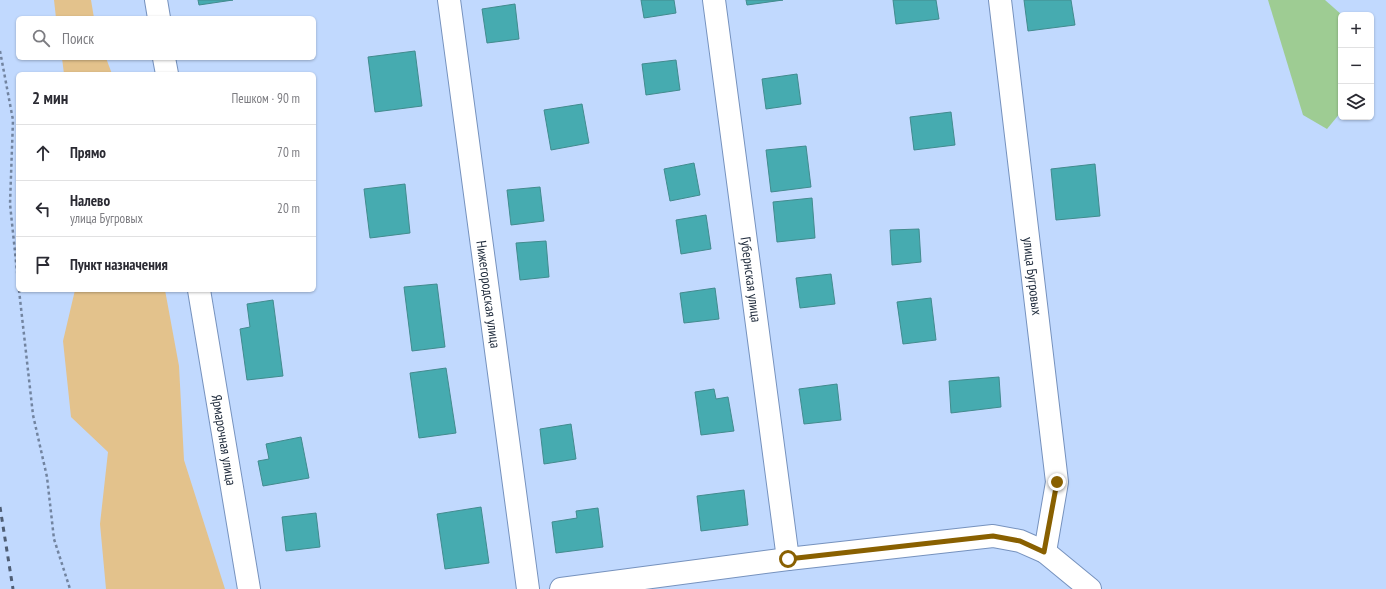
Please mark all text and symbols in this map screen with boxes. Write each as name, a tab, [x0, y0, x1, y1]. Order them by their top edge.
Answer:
map controls	[1338, 12, 1374, 120]
button: +	[1338, 12, 1374, 48]
search box	[16, 16, 316, 60]
icon: search	[30, 27, 52, 49]
text: Поиск	[62, 29, 94, 48]
button: −	[1338, 48, 1374, 84]
button: layers	[1338, 84, 1374, 120]
text: 2 мин	[32, 87, 68, 109]
text: Пешком · 90 m	[232, 90, 300, 107]
icon: ahead	[32, 142, 54, 164]
text: Прямо	[70, 143, 106, 162]
text: 70 m	[277, 144, 300, 161]
text: Налево	[70, 191, 110, 210]
icon: left	[32, 198, 54, 220]
text: 20 m	[277, 200, 300, 217]
text: улица Бугровых	[70, 210, 143, 227]
street label: Губернская улица	[736, 236, 766, 323]
street label: улица Бугровых	[1019, 236, 1046, 316]
street label: Нижегородская улица	[472, 239, 505, 349]
icon: arrive	[32, 254, 54, 276]
text: Пункт назначения	[70, 255, 168, 274]
street label: Ярмарочная улица	[208, 393, 241, 487]
route end	[1048, 473, 1066, 491]
route start	[779, 550, 797, 568]

